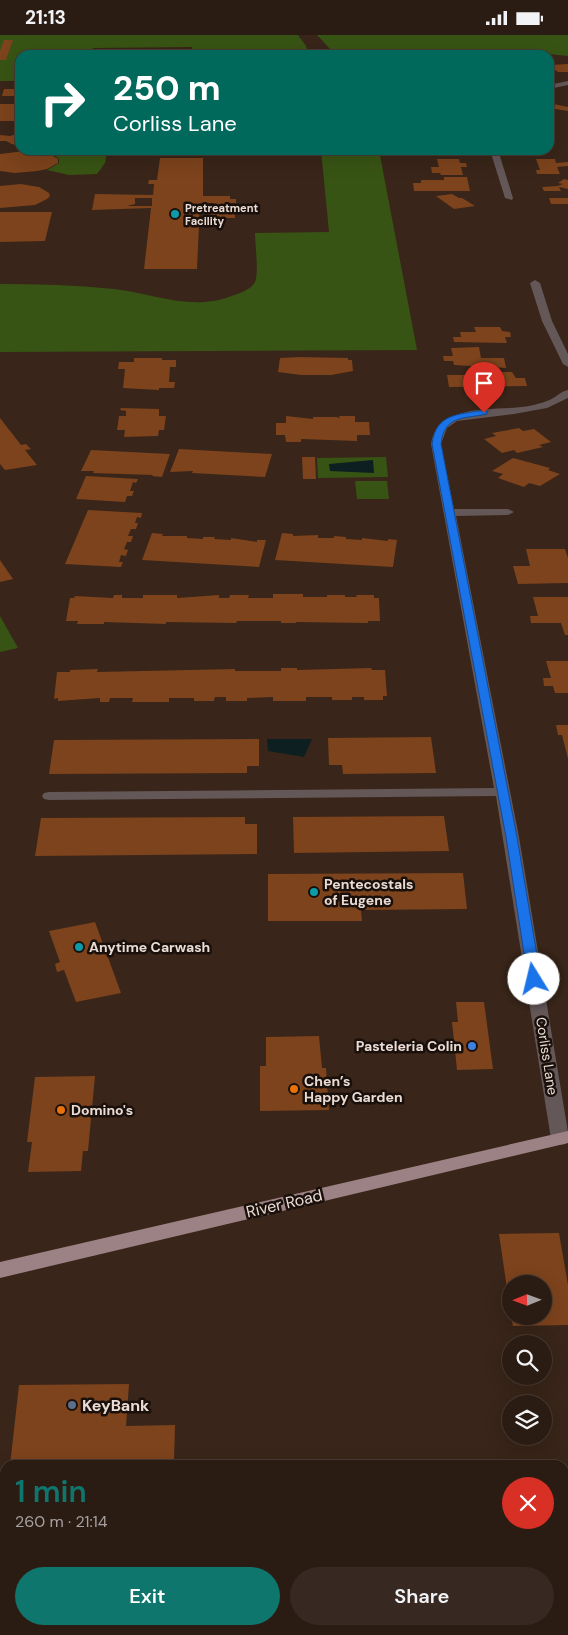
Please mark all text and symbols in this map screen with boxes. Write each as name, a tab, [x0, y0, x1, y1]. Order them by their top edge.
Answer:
text: 21:13	[25, 5, 66, 30]
text: 250 m	[113, 65, 221, 111]
icon: right	[30, 70, 95, 135]
text: Corliss Lane	[113, 109, 237, 138]
place label: Pretreatment Facility	[185, 201, 258, 228]
marker: Pretreatment Facility	[169, 208, 181, 220]
pin	[463, 362, 505, 413]
icon: arrive	[470, 369, 498, 397]
place label: Pentecostals of Eugene	[324, 875, 413, 909]
marker: Pentecostals of Eugene	[308, 886, 320, 898]
place label: Anytime Carwash	[89, 938, 210, 956]
marker: Anytime Carwash	[73, 941, 85, 953]
position arrow	[507, 952, 559, 1004]
street label: Corliss Lane	[532, 1016, 562, 1096]
place label: Pasteleria Colin	[356, 1037, 462, 1055]
marker: Pasteleria Colin	[466, 1040, 478, 1052]
place label: Chen’s Happy Garden	[304, 1072, 403, 1106]
marker: Chen’s Happy Garden	[288, 1083, 300, 1095]
place label: Domino's	[71, 1101, 133, 1119]
marker: Domino's	[55, 1104, 67, 1116]
street label: River Road	[244, 1184, 324, 1222]
north arrow	[502, 1275, 552, 1325]
map controls	[502, 1275, 552, 1445]
button: search	[502, 1335, 552, 1385]
place label: KeyBank	[82, 1395, 150, 1416]
button: layers	[502, 1395, 552, 1445]
marker: KeyBank	[66, 1399, 78, 1411]
text: 1 min	[15, 1472, 87, 1511]
button: close	[502, 1477, 554, 1529]
text: 260 m · 21:14	[15, 1511, 108, 1532]
button: Exit	[15, 1567, 280, 1625]
button: Share	[290, 1567, 554, 1625]

